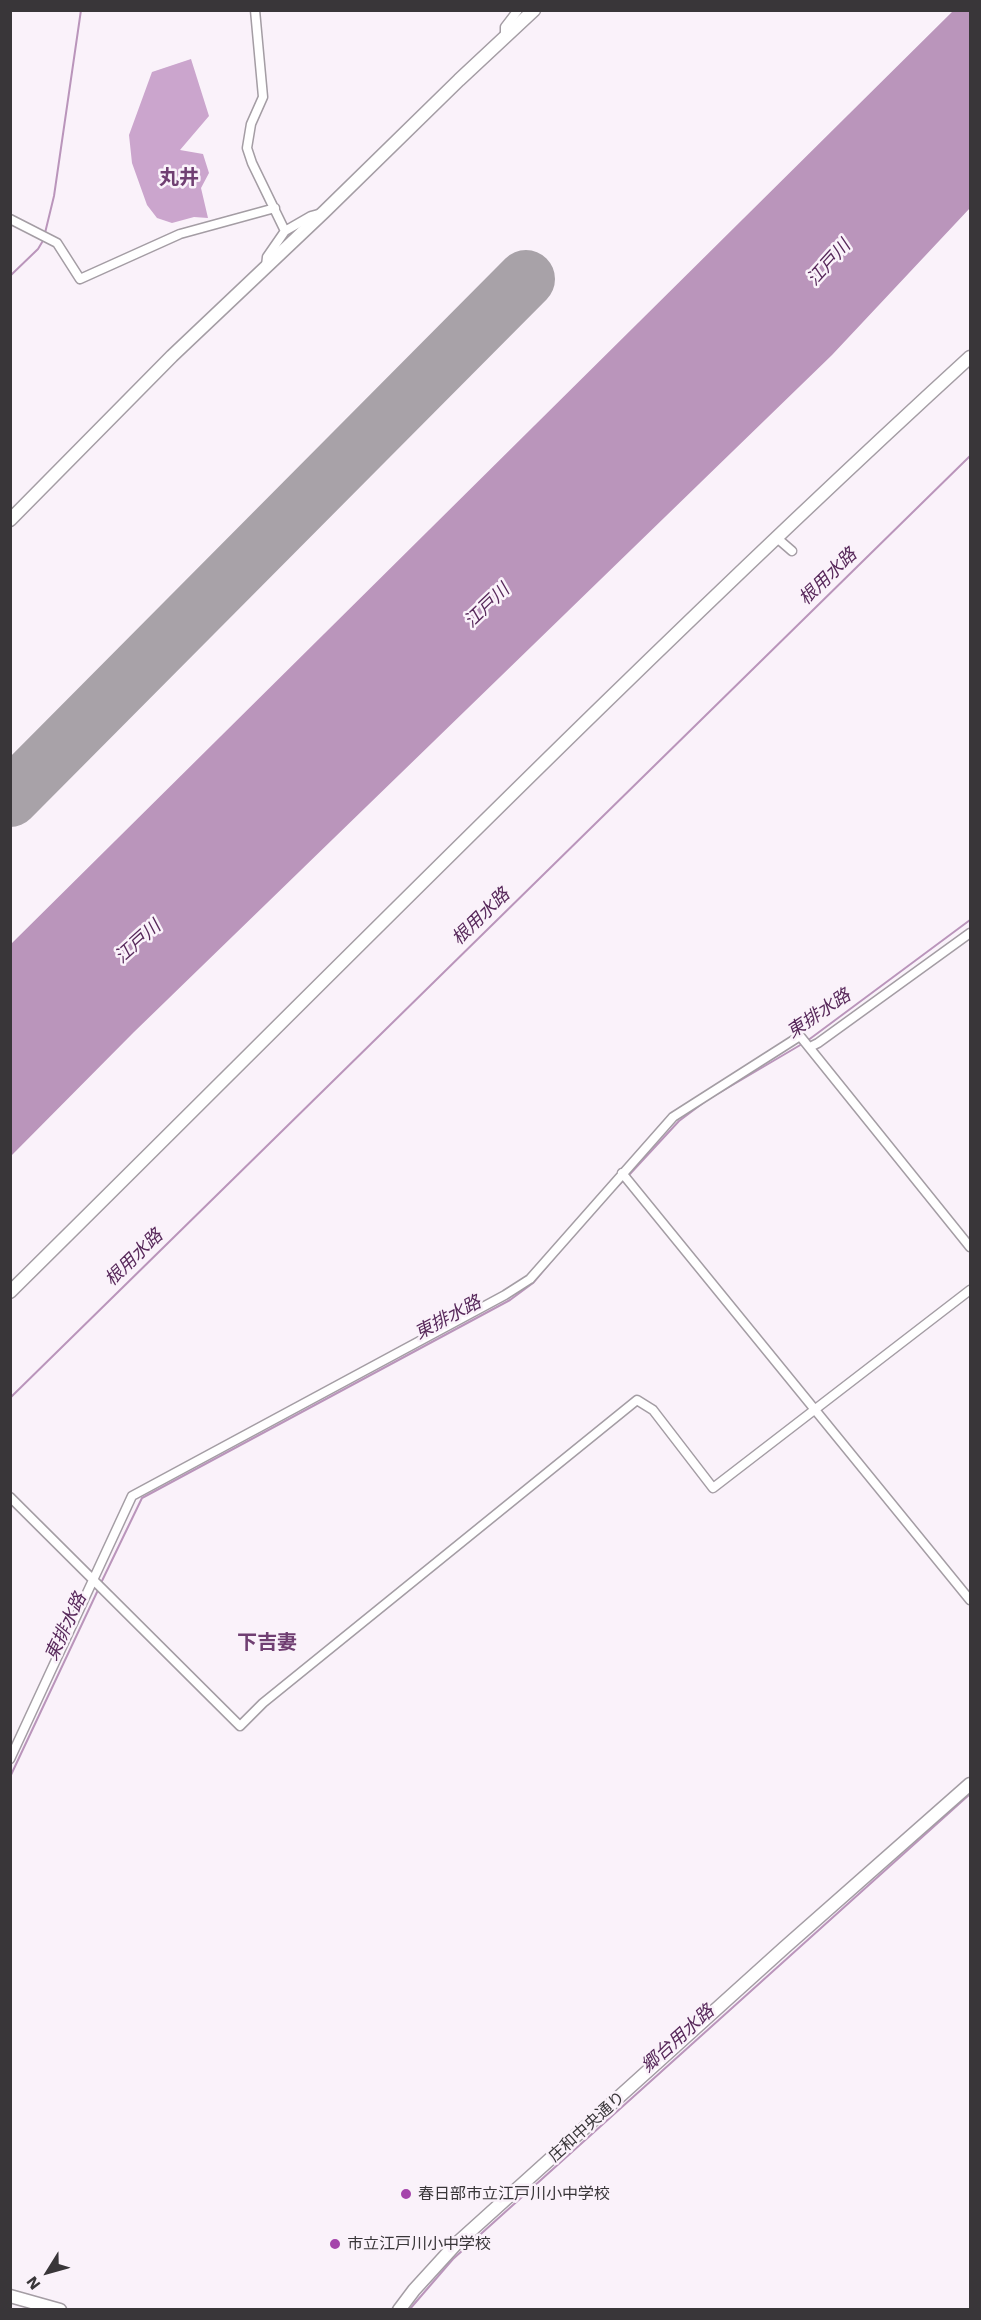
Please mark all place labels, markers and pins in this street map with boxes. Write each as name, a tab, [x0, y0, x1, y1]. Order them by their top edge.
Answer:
place label: 春日部市立江戸川小中学校	[418, 2184, 610, 2204]
marker: 春日部市立江戸川小中学校	[399, 2187, 413, 2201]
place label: 市立江戸川小中学校	[347, 2234, 491, 2254]
marker: 市立江戸川小中学校	[328, 2237, 342, 2251]

